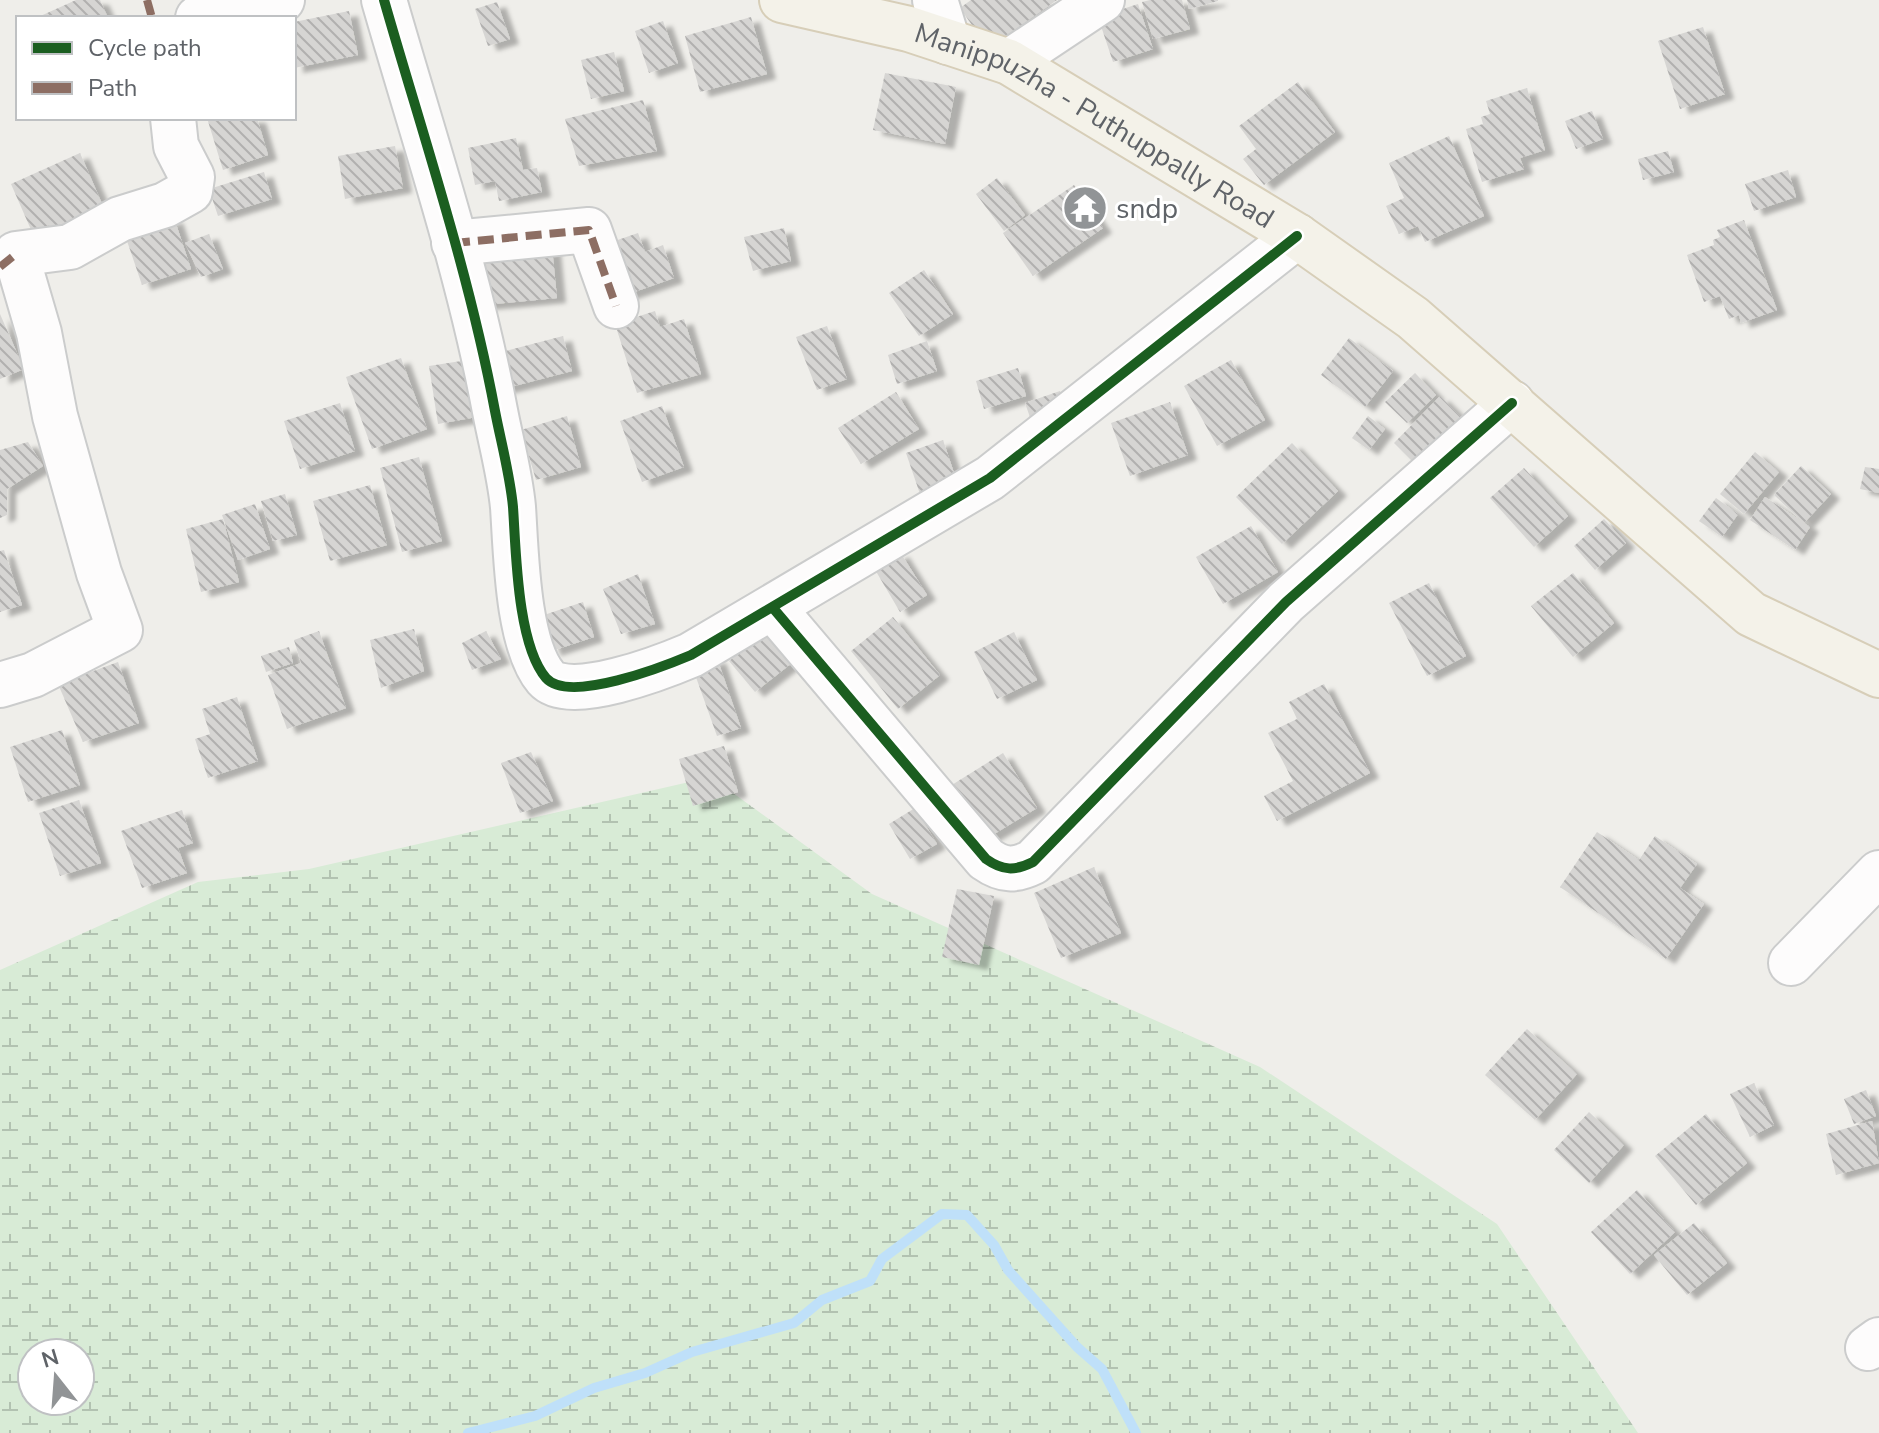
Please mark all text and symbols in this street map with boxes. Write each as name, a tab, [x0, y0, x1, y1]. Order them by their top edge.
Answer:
street label: Manippuzha - Puthuppally Road	[910, 14, 1281, 238]
legend	[16, 16, 296, 120]
text: Cycle path	[88, 32, 202, 64]
text: Path	[88, 72, 137, 104]
temple icon: sndp	[1061, 184, 1109, 232]
place label: sndp	[1116, 190, 1178, 228]
north arrow	[16, 1337, 96, 1417]
text: N	[38, 1342, 63, 1376]

